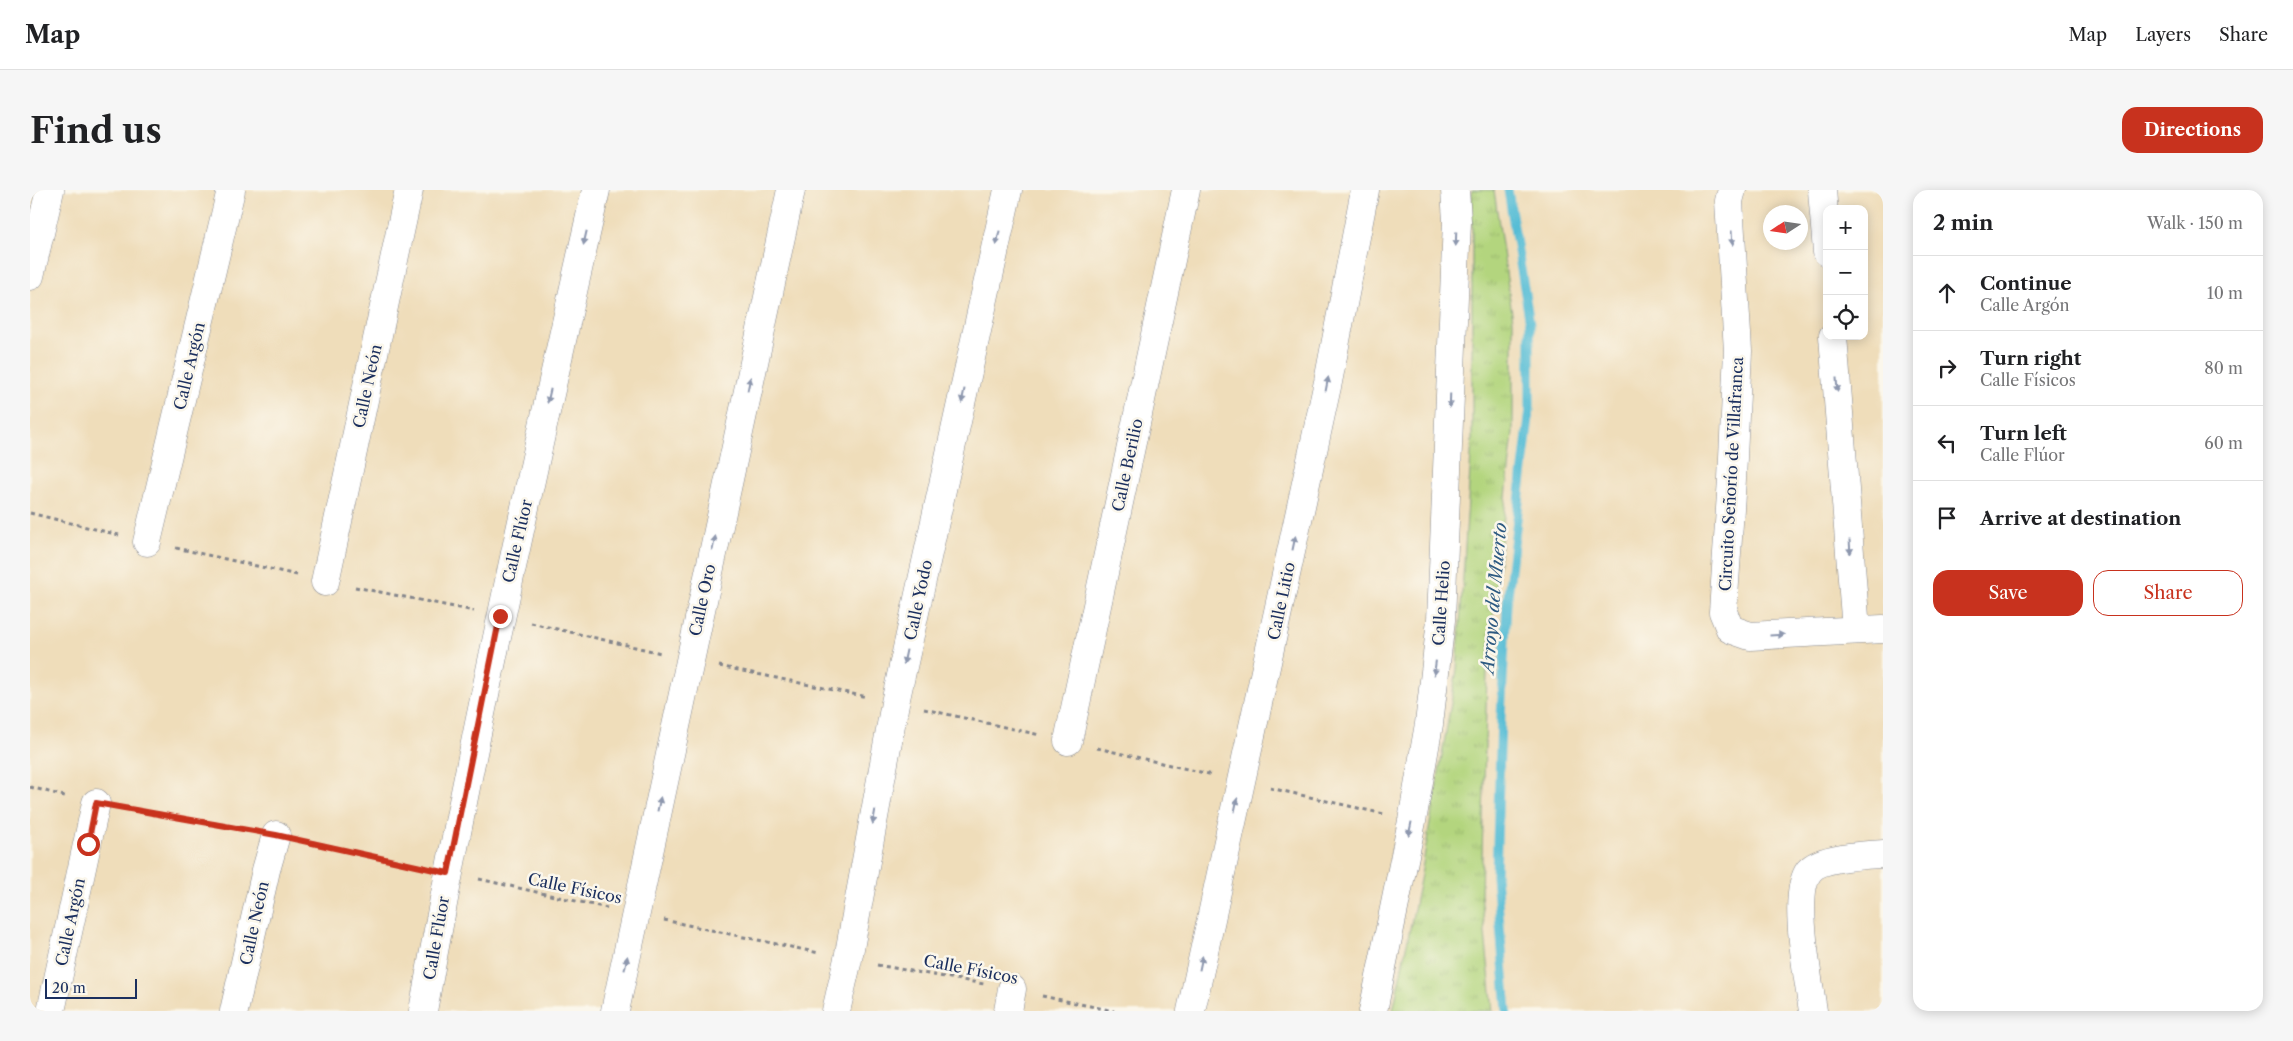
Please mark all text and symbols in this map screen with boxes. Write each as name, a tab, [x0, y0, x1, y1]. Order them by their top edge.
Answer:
text: Map	[25, 20, 80, 49]
text: Map	[2069, 24, 2107, 46]
text: Layers	[2135, 24, 2191, 46]
text: Share	[2219, 24, 2268, 46]
button: Directions	[2122, 107, 2263, 153]
text: Find us	[30, 109, 162, 152]
north arrow	[1763, 205, 1808, 250]
map controls	[1823, 205, 1868, 340]
button: +	[1823, 205, 1868, 250]
text: 2 min	[1933, 210, 1993, 235]
text: Walk · 150 m	[2147, 213, 2243, 233]
one-way arrow	[581, 230, 589, 245]
one-way arrow	[994, 230, 1002, 245]
one-way arrow	[1452, 231, 1460, 247]
one-way arrow	[1728, 231, 1736, 247]
button: −	[1823, 250, 1868, 295]
text: Continue	[1980, 272, 2072, 295]
icon: ahead	[1933, 279, 1961, 307]
text: 10 m	[2207, 283, 2243, 303]
button: locate	[1823, 295, 1868, 340]
text: Calle Argón	[1980, 295, 2070, 315]
street label: Calle Argón	[169, 320, 209, 412]
street label: Calle Neón	[348, 342, 386, 430]
text: Turn right	[1980, 347, 2081, 370]
icon: right	[1933, 354, 1961, 382]
street label: Circuito Señorío de Villafranca	[1715, 356, 1747, 592]
text: 80 m	[2204, 358, 2243, 378]
text: Calle Físicos	[1980, 370, 2076, 390]
one-way arrow	[745, 376, 753, 391]
one-way arrow	[1324, 376, 1332, 392]
one-way arrow	[1833, 377, 1841, 393]
one-way arrow	[545, 389, 553, 405]
one-way arrow	[959, 389, 967, 404]
one-way arrow	[1445, 393, 1453, 409]
street label: Calle Berilio	[1107, 416, 1147, 513]
text: Turn left	[1980, 422, 2067, 445]
icon: left	[1933, 429, 1961, 457]
text: 60 m	[2204, 433, 2243, 453]
text: Calle Flúor	[1980, 445, 2065, 465]
street label: Calle Flúor	[498, 497, 536, 585]
icon: arrive	[1933, 504, 1961, 532]
text: Arrive at destination	[1980, 507, 2181, 530]
water label: Arroyo del Muerto	[1476, 522, 1512, 677]
one-way arrow	[710, 535, 718, 550]
one-way arrow	[1290, 535, 1298, 551]
one-way arrow	[1846, 539, 1854, 555]
street label: Calle Yodo	[900, 558, 936, 642]
street label: Calle Litio	[1263, 560, 1299, 642]
street label: Calle Helio	[1428, 560, 1454, 646]
street label: Calle Oro	[685, 562, 719, 638]
button: Save	[1933, 570, 2083, 616]
button: Share	[2093, 570, 2243, 616]
route end	[489, 605, 512, 628]
one-way arrow	[1770, 630, 1786, 638]
one-way arrow	[901, 650, 909, 665]
one-way arrow	[1431, 660, 1439, 676]
one-way arrow	[656, 796, 664, 812]
one-way arrow	[1232, 797, 1240, 812]
one-way arrow	[869, 809, 877, 825]
one-way arrow	[1406, 821, 1414, 837]
route start	[77, 833, 100, 856]
street label: Calle Físicos	[526, 868, 624, 908]
street label: Calle Argón	[51, 876, 89, 968]
street label: Calle Neón	[235, 879, 273, 967]
street label: Calle Flúor	[419, 894, 453, 981]
street label: Calle Físicos	[922, 950, 1020, 988]
one-way arrow	[622, 956, 630, 971]
one-way arrow	[1197, 956, 1205, 971]
scale bar	[45, 976, 138, 999]
text: 20 m	[52, 979, 86, 997]

